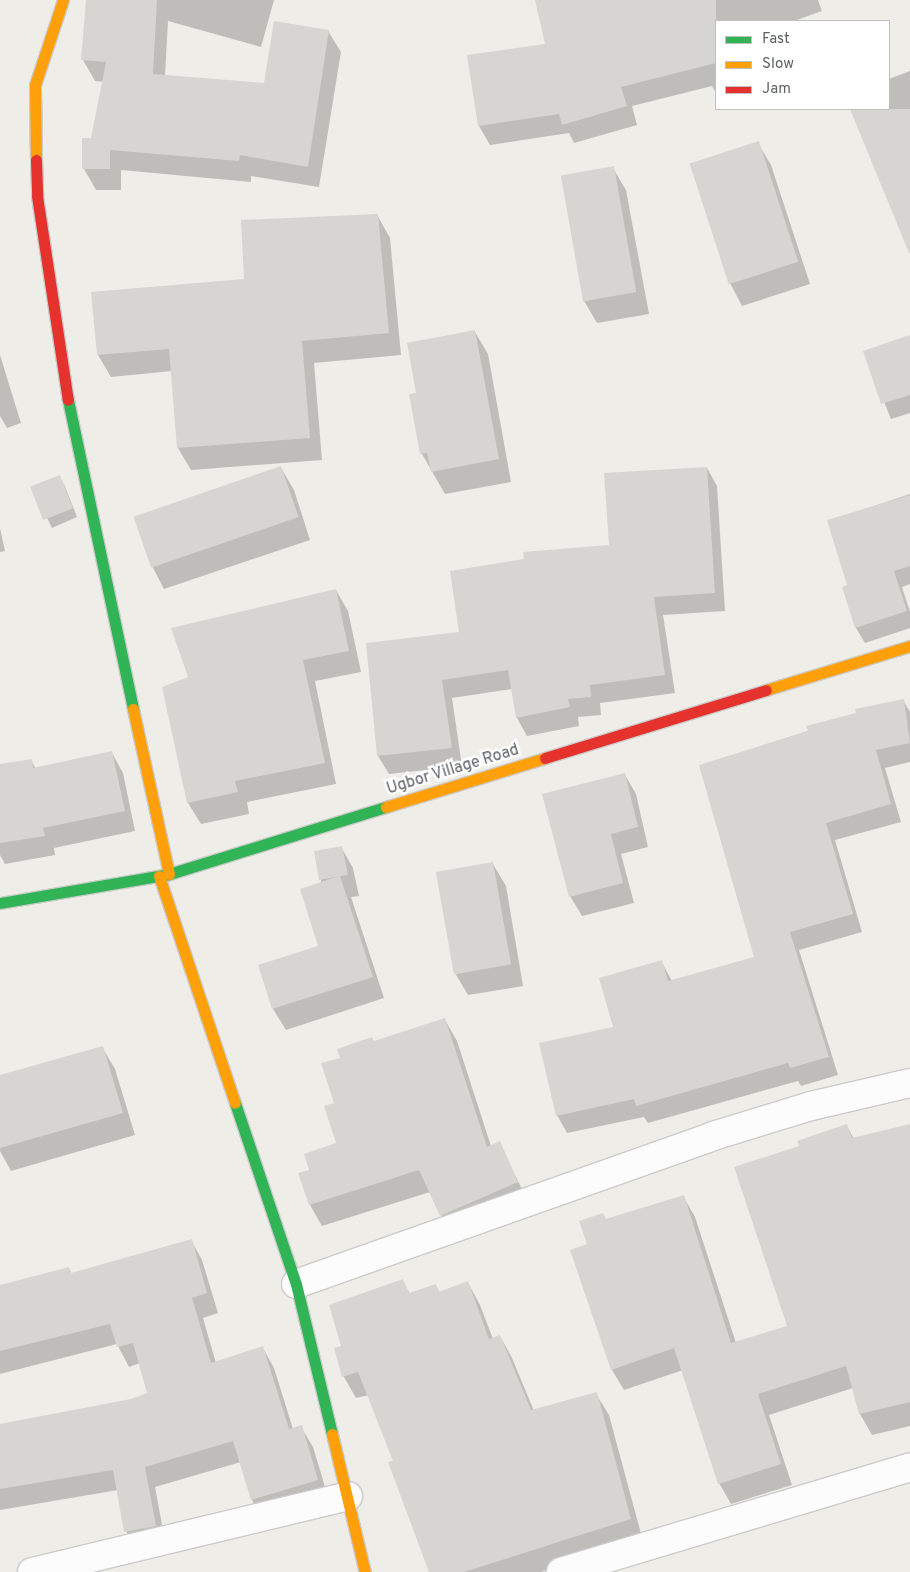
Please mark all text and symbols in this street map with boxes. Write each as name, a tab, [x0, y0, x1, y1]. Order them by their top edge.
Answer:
legend	[715, 20, 890, 110]
text: Fast	[762, 30, 790, 49]
text: Slow	[762, 55, 794, 74]
text: Jam	[762, 80, 791, 99]
street label: Ugbor Village Road	[384, 741, 522, 799]

